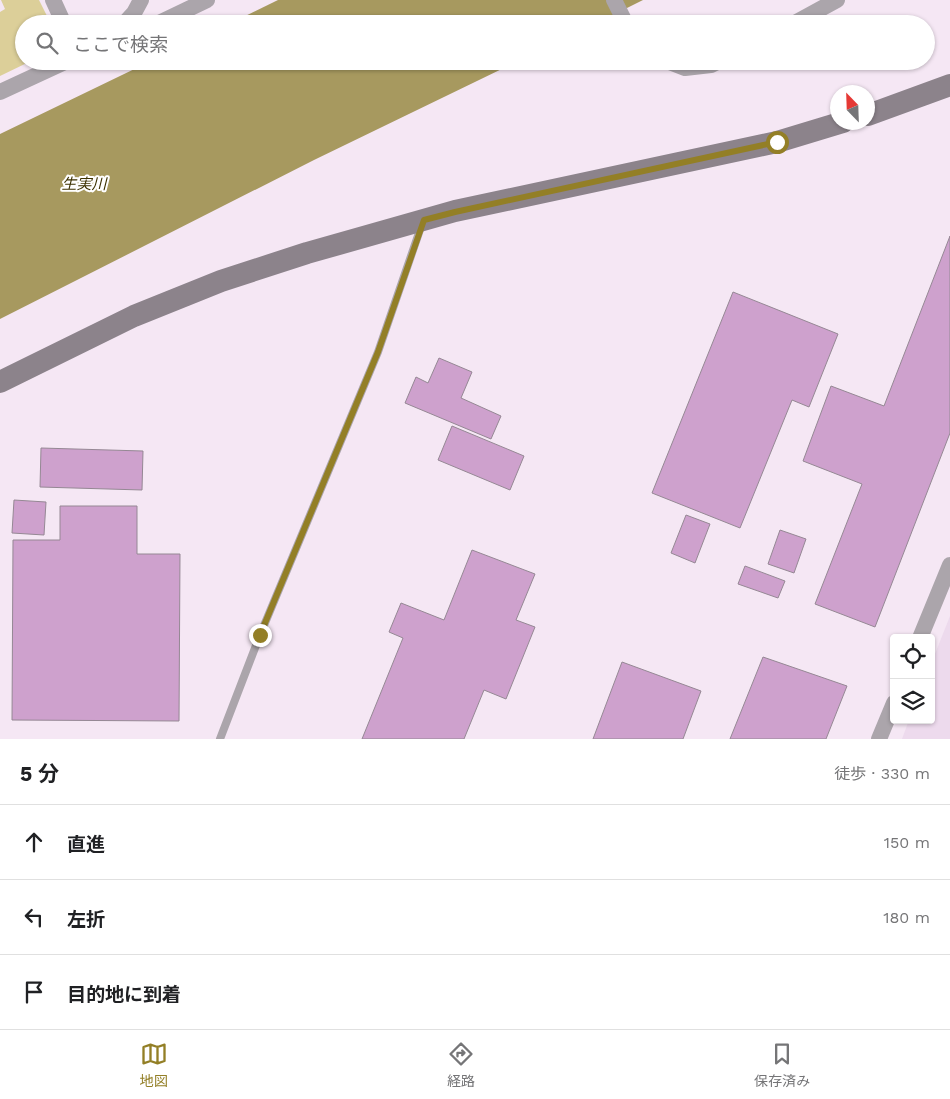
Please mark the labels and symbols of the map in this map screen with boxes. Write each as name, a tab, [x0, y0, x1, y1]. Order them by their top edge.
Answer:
north arrow	[830, 85, 875, 130]
route start	[766, 131, 789, 154]
water label: 生実川	[61, 175, 108, 193]
route end	[249, 624, 272, 647]

